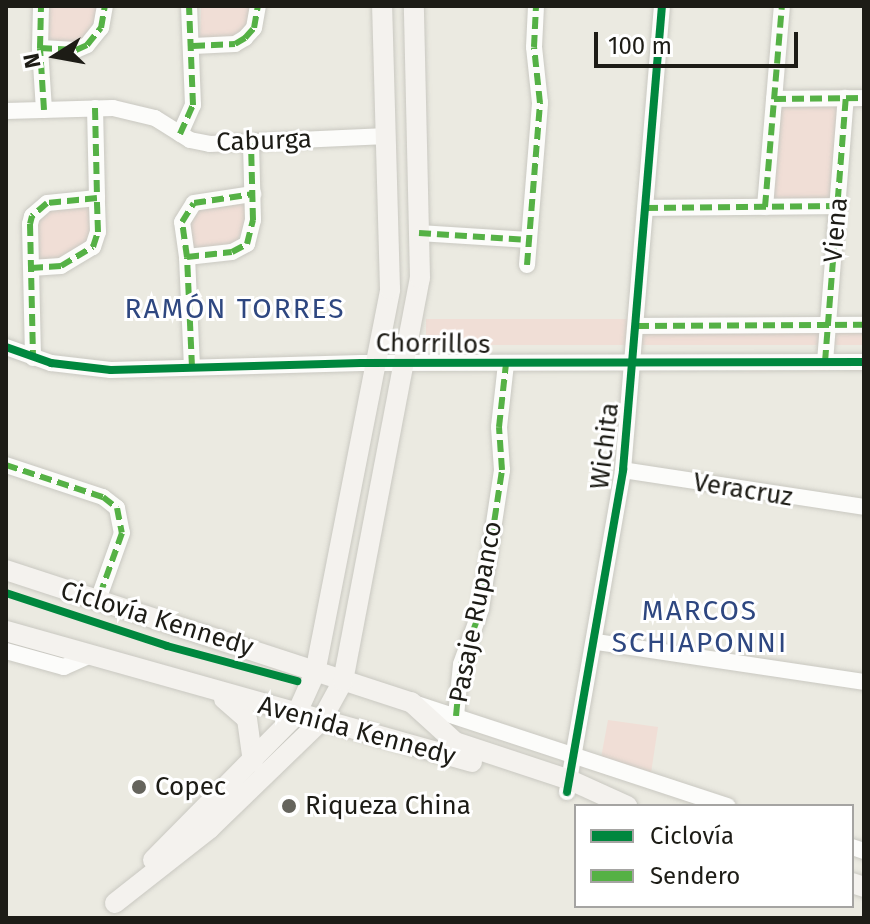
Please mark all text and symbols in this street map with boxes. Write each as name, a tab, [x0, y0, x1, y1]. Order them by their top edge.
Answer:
north arrow	[16, 16, 96, 96]
scale bar	[598, 16, 802, 66]
text: 100 m	[608, 32, 672, 60]
text: N	[17, 51, 47, 70]
street label: Caburga	[216, 124, 312, 158]
street label: Viena	[818, 196, 854, 264]
district label: RAMÓN TORRES	[124, 292, 346, 326]
street label: Chorrillos	[375, 327, 491, 361]
street label: Wichita	[584, 401, 626, 491]
street label: Veracruz	[691, 467, 795, 513]
street label: Pasaje Rupanco	[443, 519, 509, 705]
street label: Ciclovía Kennedy	[57, 575, 257, 663]
district label: MARCOS SCHIAPONNI	[612, 594, 788, 660]
street label: Avenida Kennedy	[255, 690, 459, 772]
place label: Copec	[155, 771, 226, 803]
marker: Copec	[130, 778, 148, 796]
place label: Riqueza China	[305, 790, 471, 822]
marker: Riqueza China	[280, 797, 298, 815]
legend	[574, 804, 854, 908]
text: Ciclovía	[650, 822, 734, 850]
text: Sendero	[650, 862, 740, 890]

